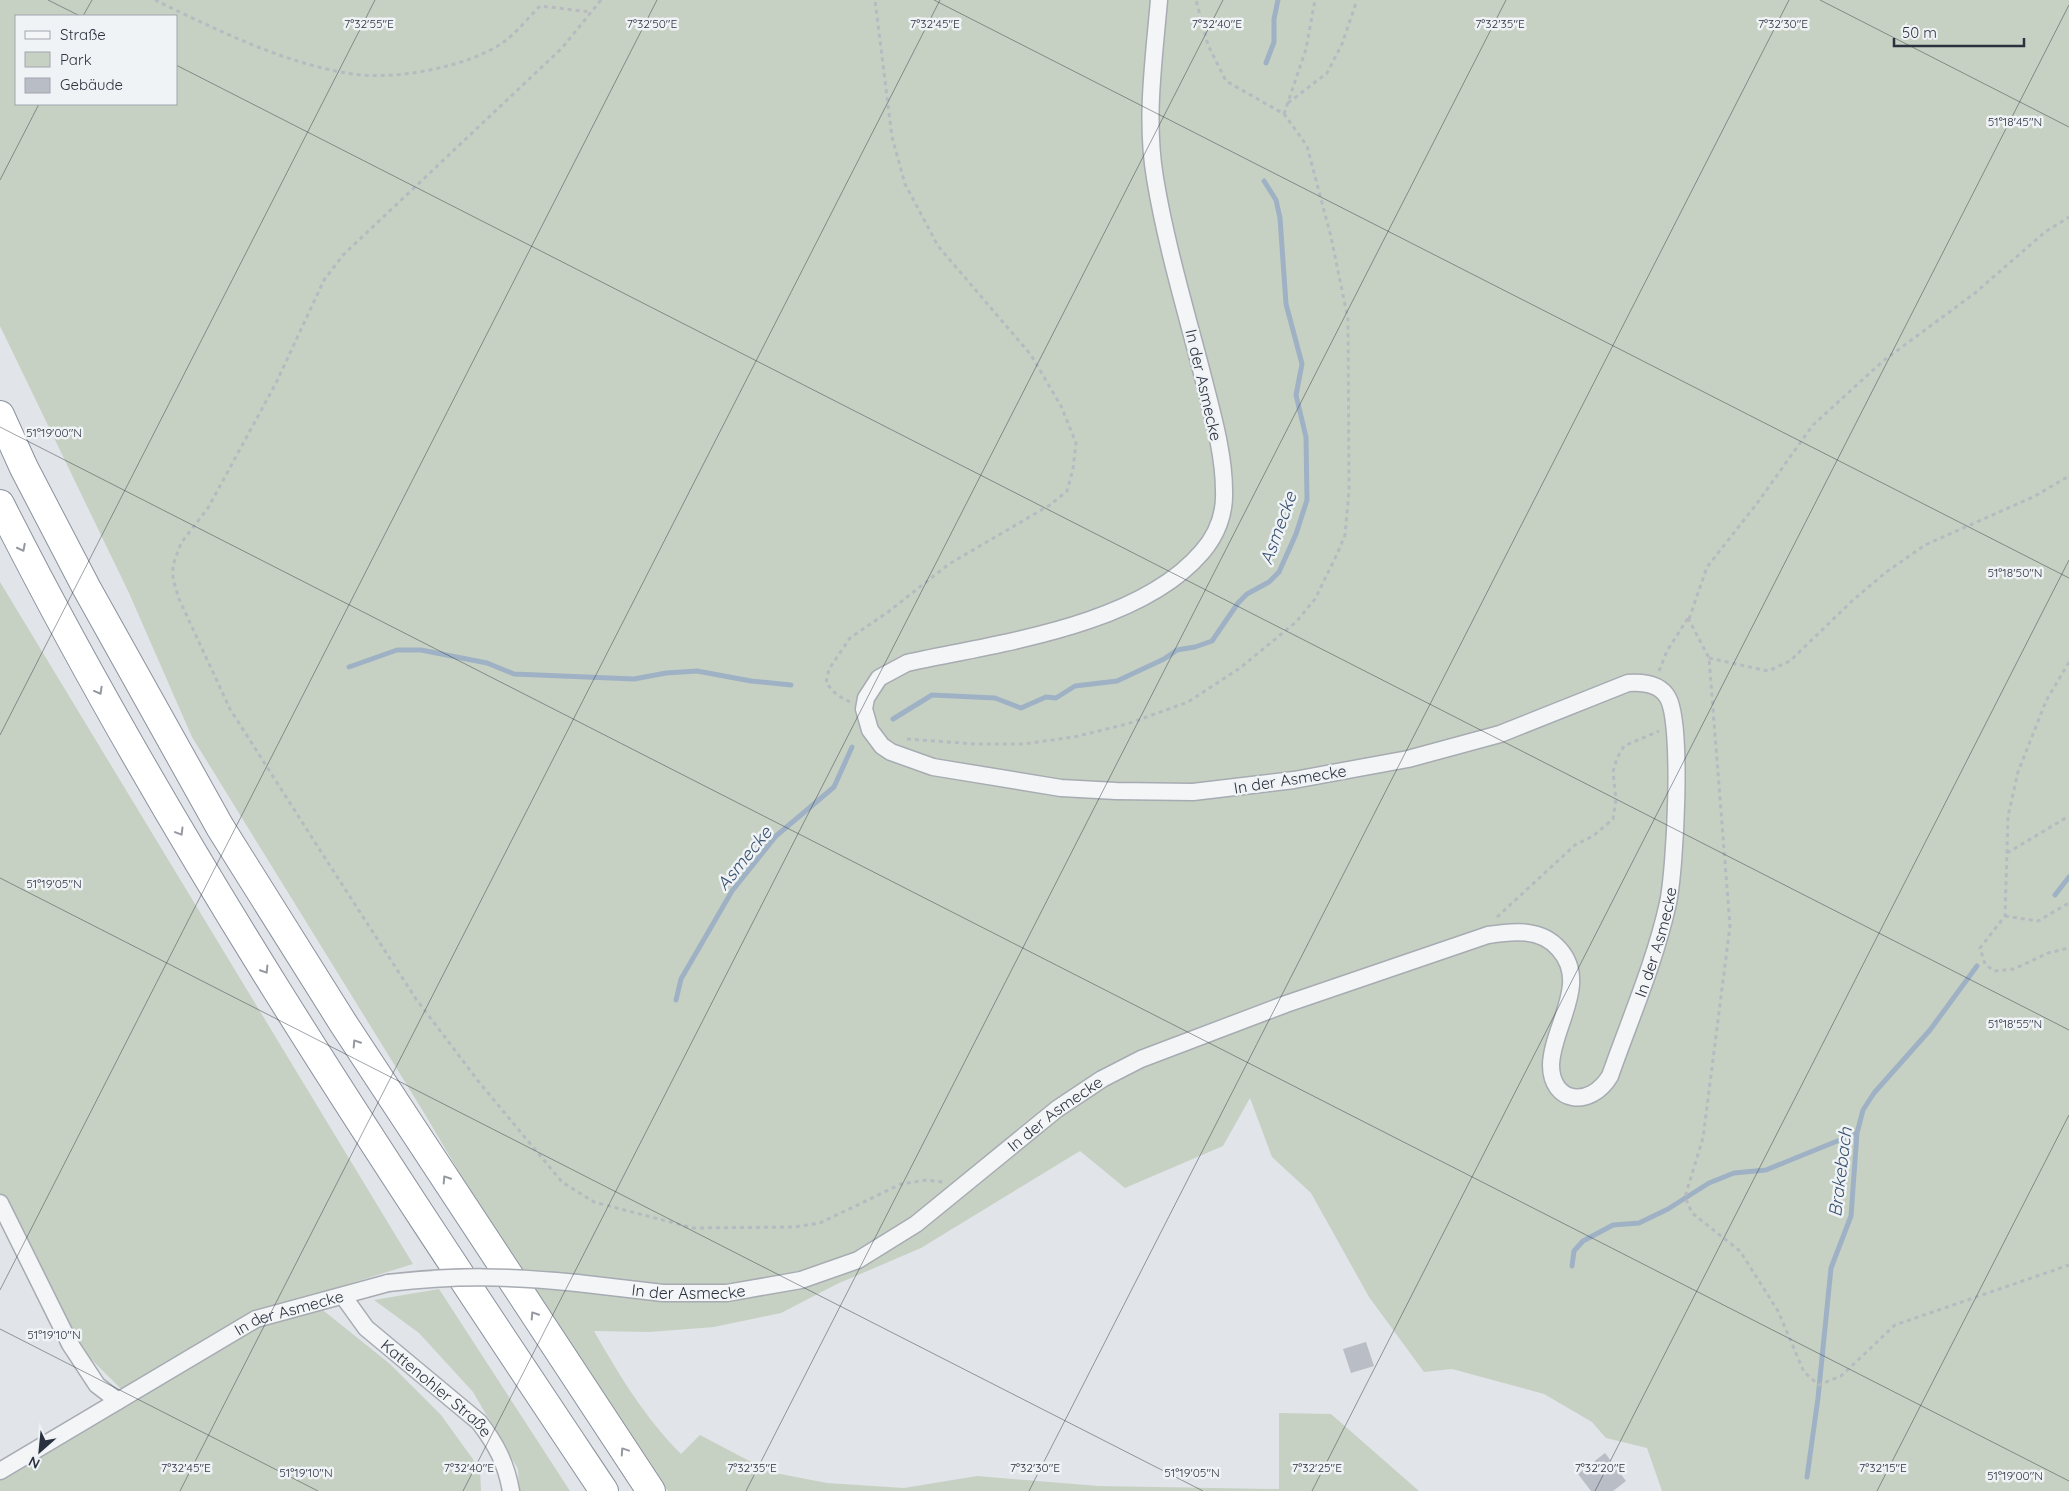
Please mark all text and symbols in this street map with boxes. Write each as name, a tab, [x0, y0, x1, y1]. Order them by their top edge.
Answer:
legend	[15, 15, 178, 105]
scale bar	[1894, 15, 2024, 47]
text: 7°32'55"E	[344, 16, 394, 31]
text: 7°32'50"E	[627, 16, 677, 31]
text: 7°32'45"E	[910, 16, 960, 31]
text: 7°32'40"E	[1192, 16, 1242, 31]
text: 7°32'35"E	[1475, 16, 1525, 31]
text: 7°32'30"E	[1758, 16, 1808, 31]
text: 50 m	[1902, 23, 1937, 42]
text: Straße	[60, 25, 106, 44]
text: Park	[60, 50, 92, 69]
text: Gebäude	[60, 75, 123, 94]
text: 51°18'45"N	[1988, 114, 2042, 129]
street label: In der Asmecke	[1181, 327, 1227, 443]
text: 51°19'00"N	[26, 425, 82, 440]
water label: Asmecke	[1254, 488, 1302, 567]
one-way arrow	[16, 543, 26, 552]
text: 51°18'50"N	[1987, 565, 2043, 580]
one-way arrow	[92, 686, 102, 695]
street label: In der Asmecke	[1232, 760, 1348, 798]
water label: Asmecke	[711, 821, 777, 895]
one-way arrow	[174, 826, 184, 835]
text: 51°19'05"N	[26, 876, 82, 891]
street label: In der Asmecke	[1630, 886, 1680, 1000]
one-way arrow	[259, 965, 269, 974]
text: 51°18'55"N	[1988, 1016, 2042, 1031]
one-way arrow	[353, 1039, 362, 1049]
street label: In der Asmecke	[1003, 1071, 1106, 1156]
water label: Brakebach	[1823, 1125, 1857, 1218]
one-way arrow	[442, 1175, 452, 1184]
street label: In der Asmecke	[630, 1279, 747, 1303]
street label: In der Asmecke	[230, 1286, 346, 1340]
one-way arrow	[531, 1311, 540, 1321]
text: 51°19'10"N	[27, 1327, 81, 1342]
street label: Kattenohler Straße	[377, 1335, 497, 1441]
north arrow	[15, 1426, 65, 1476]
one-way arrow	[621, 1447, 630, 1456]
text: N	[25, 1452, 43, 1473]
text: 7°32'45"E	[161, 1460, 211, 1475]
text: 7°32'40"E	[444, 1460, 494, 1475]
text: 7°32'35"E	[727, 1460, 777, 1475]
text: 7°32'30"E	[1010, 1460, 1060, 1475]
text: 7°32'25"E	[1292, 1460, 1342, 1475]
text: 7°32'20"E	[1575, 1460, 1625, 1475]
text: 7°32'15"E	[1859, 1460, 1907, 1475]
text: 51°19'10"N	[279, 1465, 333, 1480]
text: 51°19'05"N	[1164, 1465, 1220, 1480]
text: 51°19'00"N	[1987, 1468, 2043, 1483]

